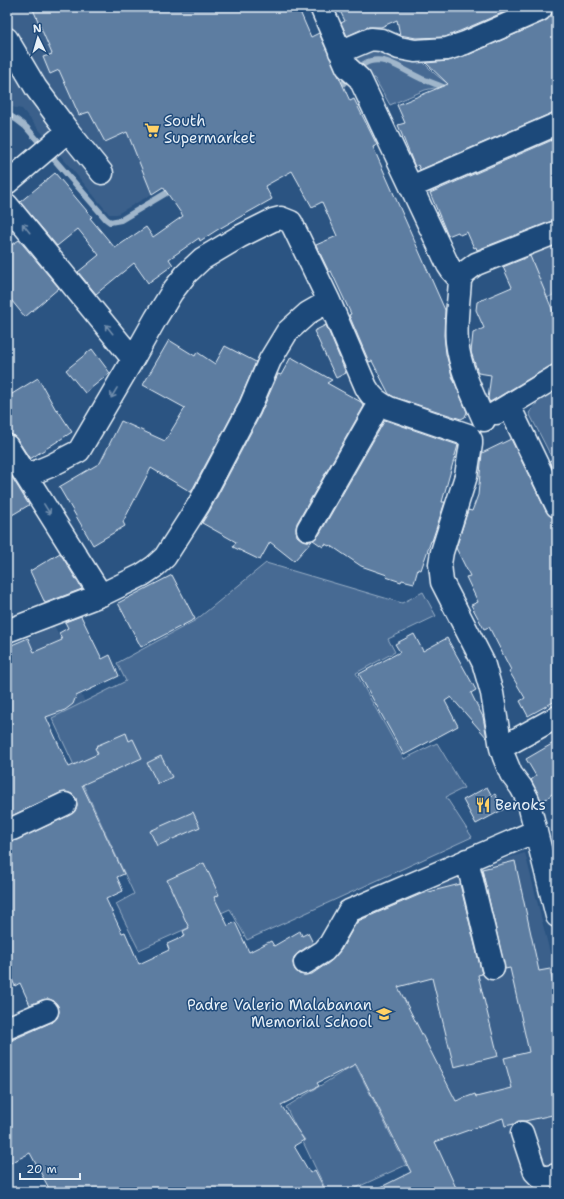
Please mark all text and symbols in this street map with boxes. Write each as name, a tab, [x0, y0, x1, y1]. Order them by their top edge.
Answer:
north arrow	[18, 18, 58, 58]
text: N	[32, 21, 42, 36]
place label: South Supermarket	[164, 111, 255, 148]
supermarket icon: South Supermarket	[143, 121, 161, 139]
one-way arrow	[22, 223, 31, 234]
one-way arrow	[104, 323, 113, 334]
one-way arrow	[109, 386, 117, 398]
one-way arrow	[43, 503, 51, 515]
place label: Benoks	[495, 795, 546, 815]
restaurant icon: Benoks	[474, 796, 492, 814]
place label: Padre Valerio Malabanan Memorial School	[187, 995, 372, 1032]
school or university icon: Padre Valerio Malabanan Memorial School	[375, 1005, 393, 1023]
scale bar	[20, 1155, 80, 1181]
text: 20 m	[26, 1161, 57, 1177]

